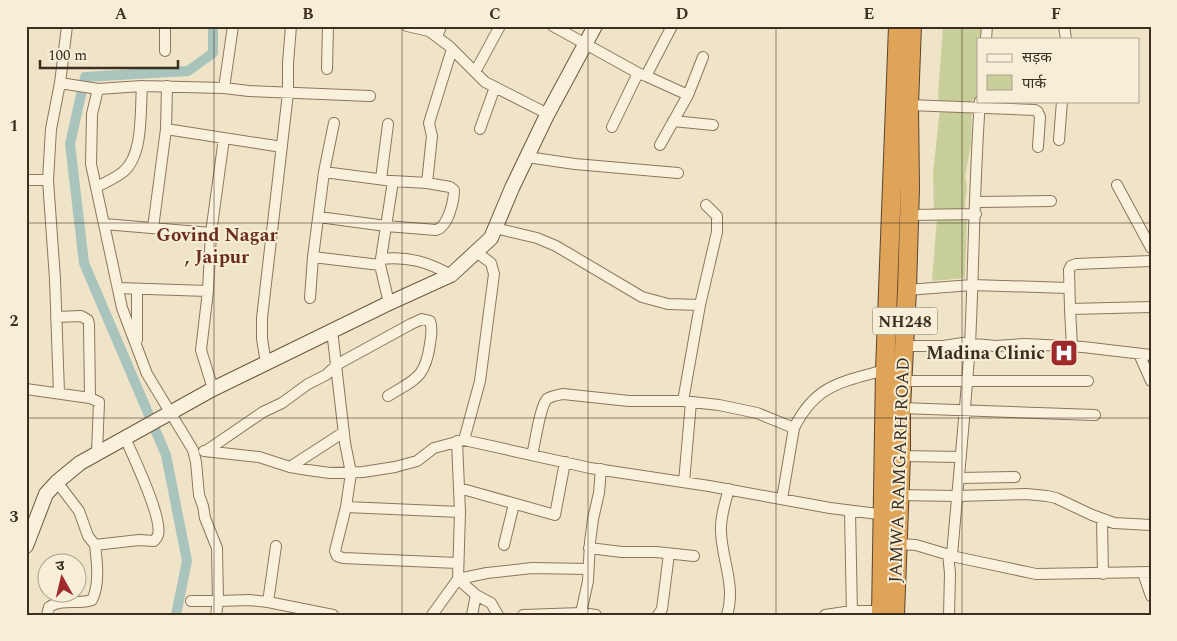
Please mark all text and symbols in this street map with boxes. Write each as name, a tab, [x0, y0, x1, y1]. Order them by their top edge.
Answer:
text: A	[115, 2, 128, 26]
text: B	[302, 2, 314, 26]
text: C	[489, 2, 501, 26]
text: D	[676, 2, 689, 26]
text: E	[864, 2, 874, 26]
text: F	[1051, 2, 1061, 26]
scale bar	[40, 38, 178, 70]
legend	[977, 38, 1140, 102]
text: 100 m	[48, 44, 87, 67]
text: सड़क	[1022, 46, 1052, 69]
text: पार्क	[1022, 72, 1046, 95]
text: 1	[10, 114, 18, 138]
district label: Govind Nagar , Jaipur	[156, 221, 279, 272]
road number: NH248	[872, 308, 938, 334]
text: 2	[10, 309, 19, 333]
hospital icon: Madina Clinic	[1049, 338, 1079, 368]
place label: Madina Clinic	[926, 340, 1045, 367]
street label: JAMWA RAMGARH ROAD	[882, 357, 917, 583]
text: 3	[10, 505, 19, 529]
north arrow	[38, 554, 88, 604]
text: उ	[55, 555, 67, 577]

